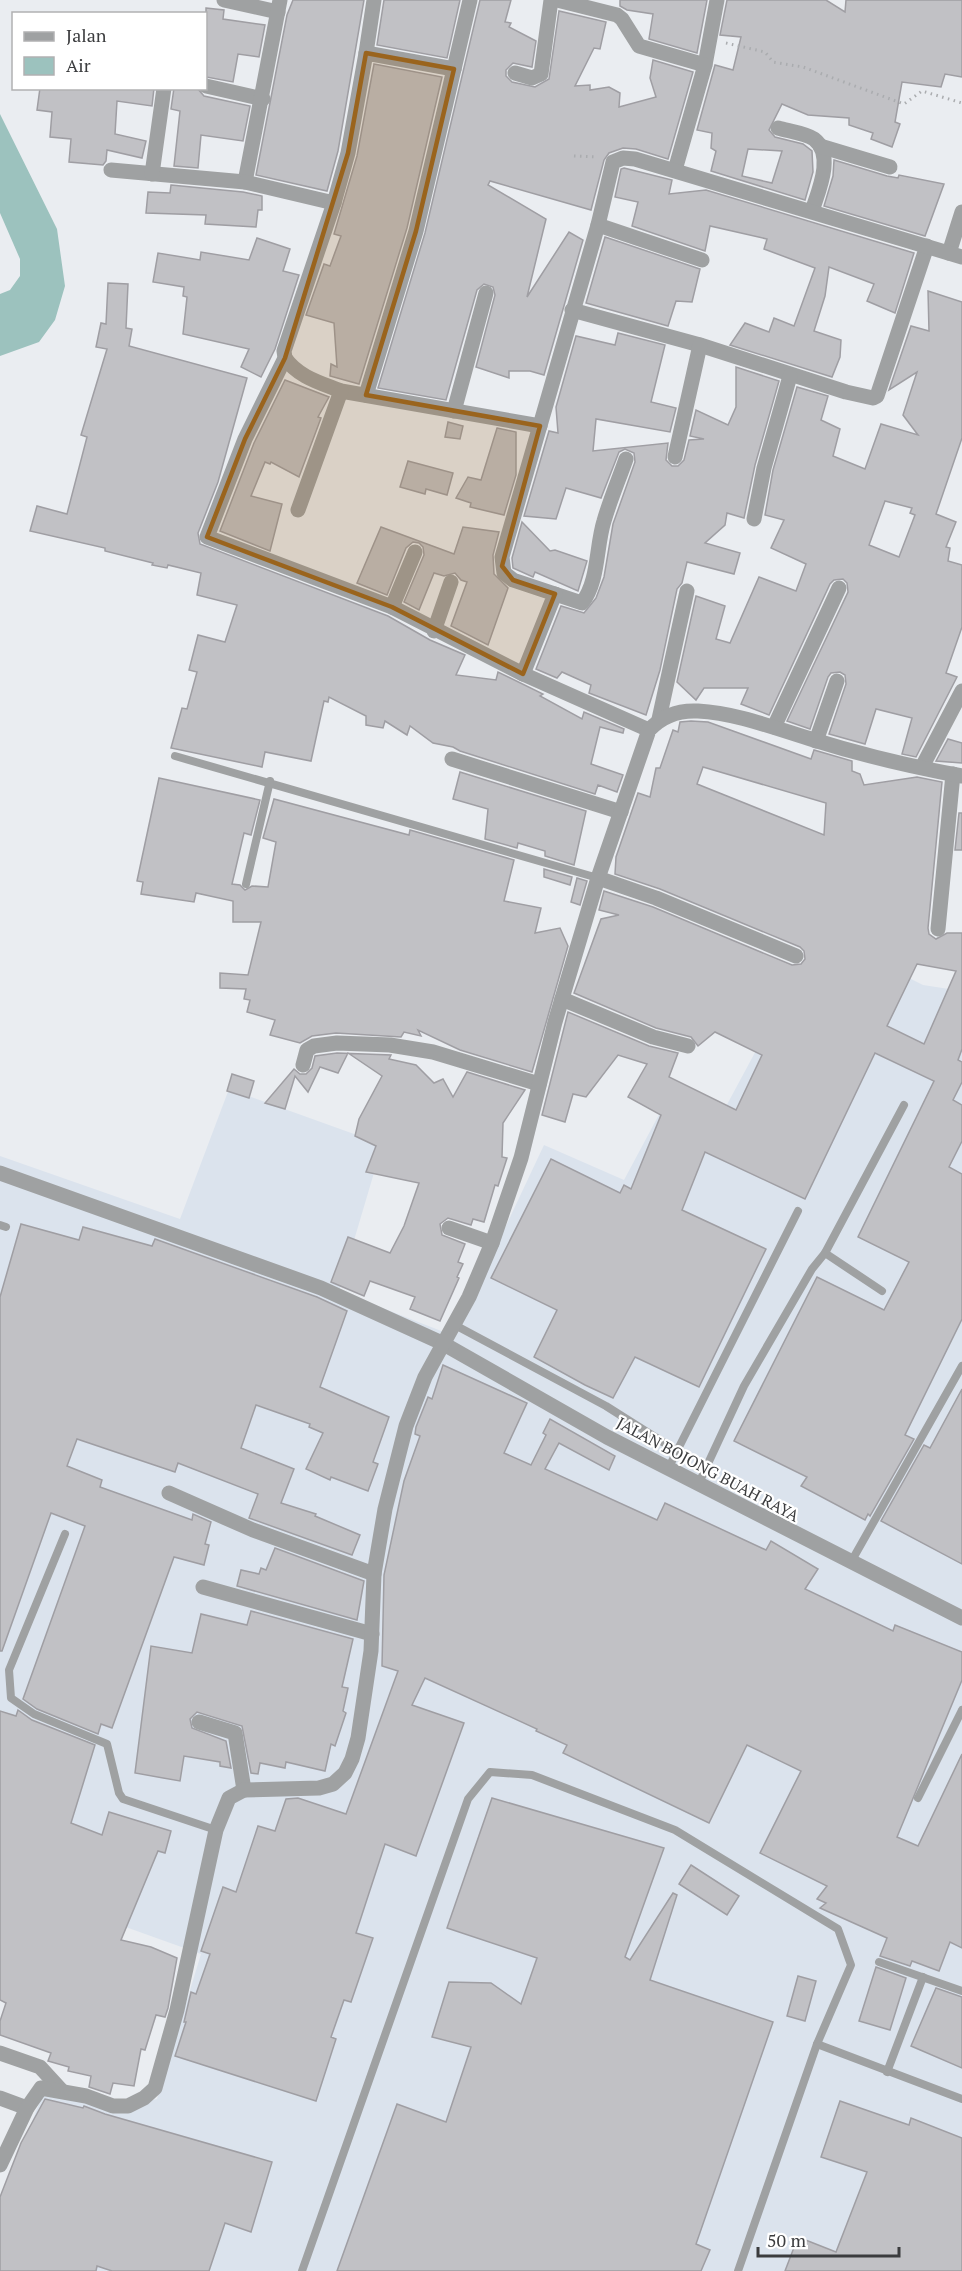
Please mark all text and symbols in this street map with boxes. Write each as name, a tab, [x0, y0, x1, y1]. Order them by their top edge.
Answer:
legend	[12, 12, 207, 90]
text: Jalan	[66, 23, 107, 47]
text: Air	[66, 53, 91, 77]
street label: JALAN BOJONG BUAH RAYA	[613, 1411, 803, 1527]
scale bar	[758, 2220, 899, 2258]
text: 50 m	[767, 2228, 807, 2252]

